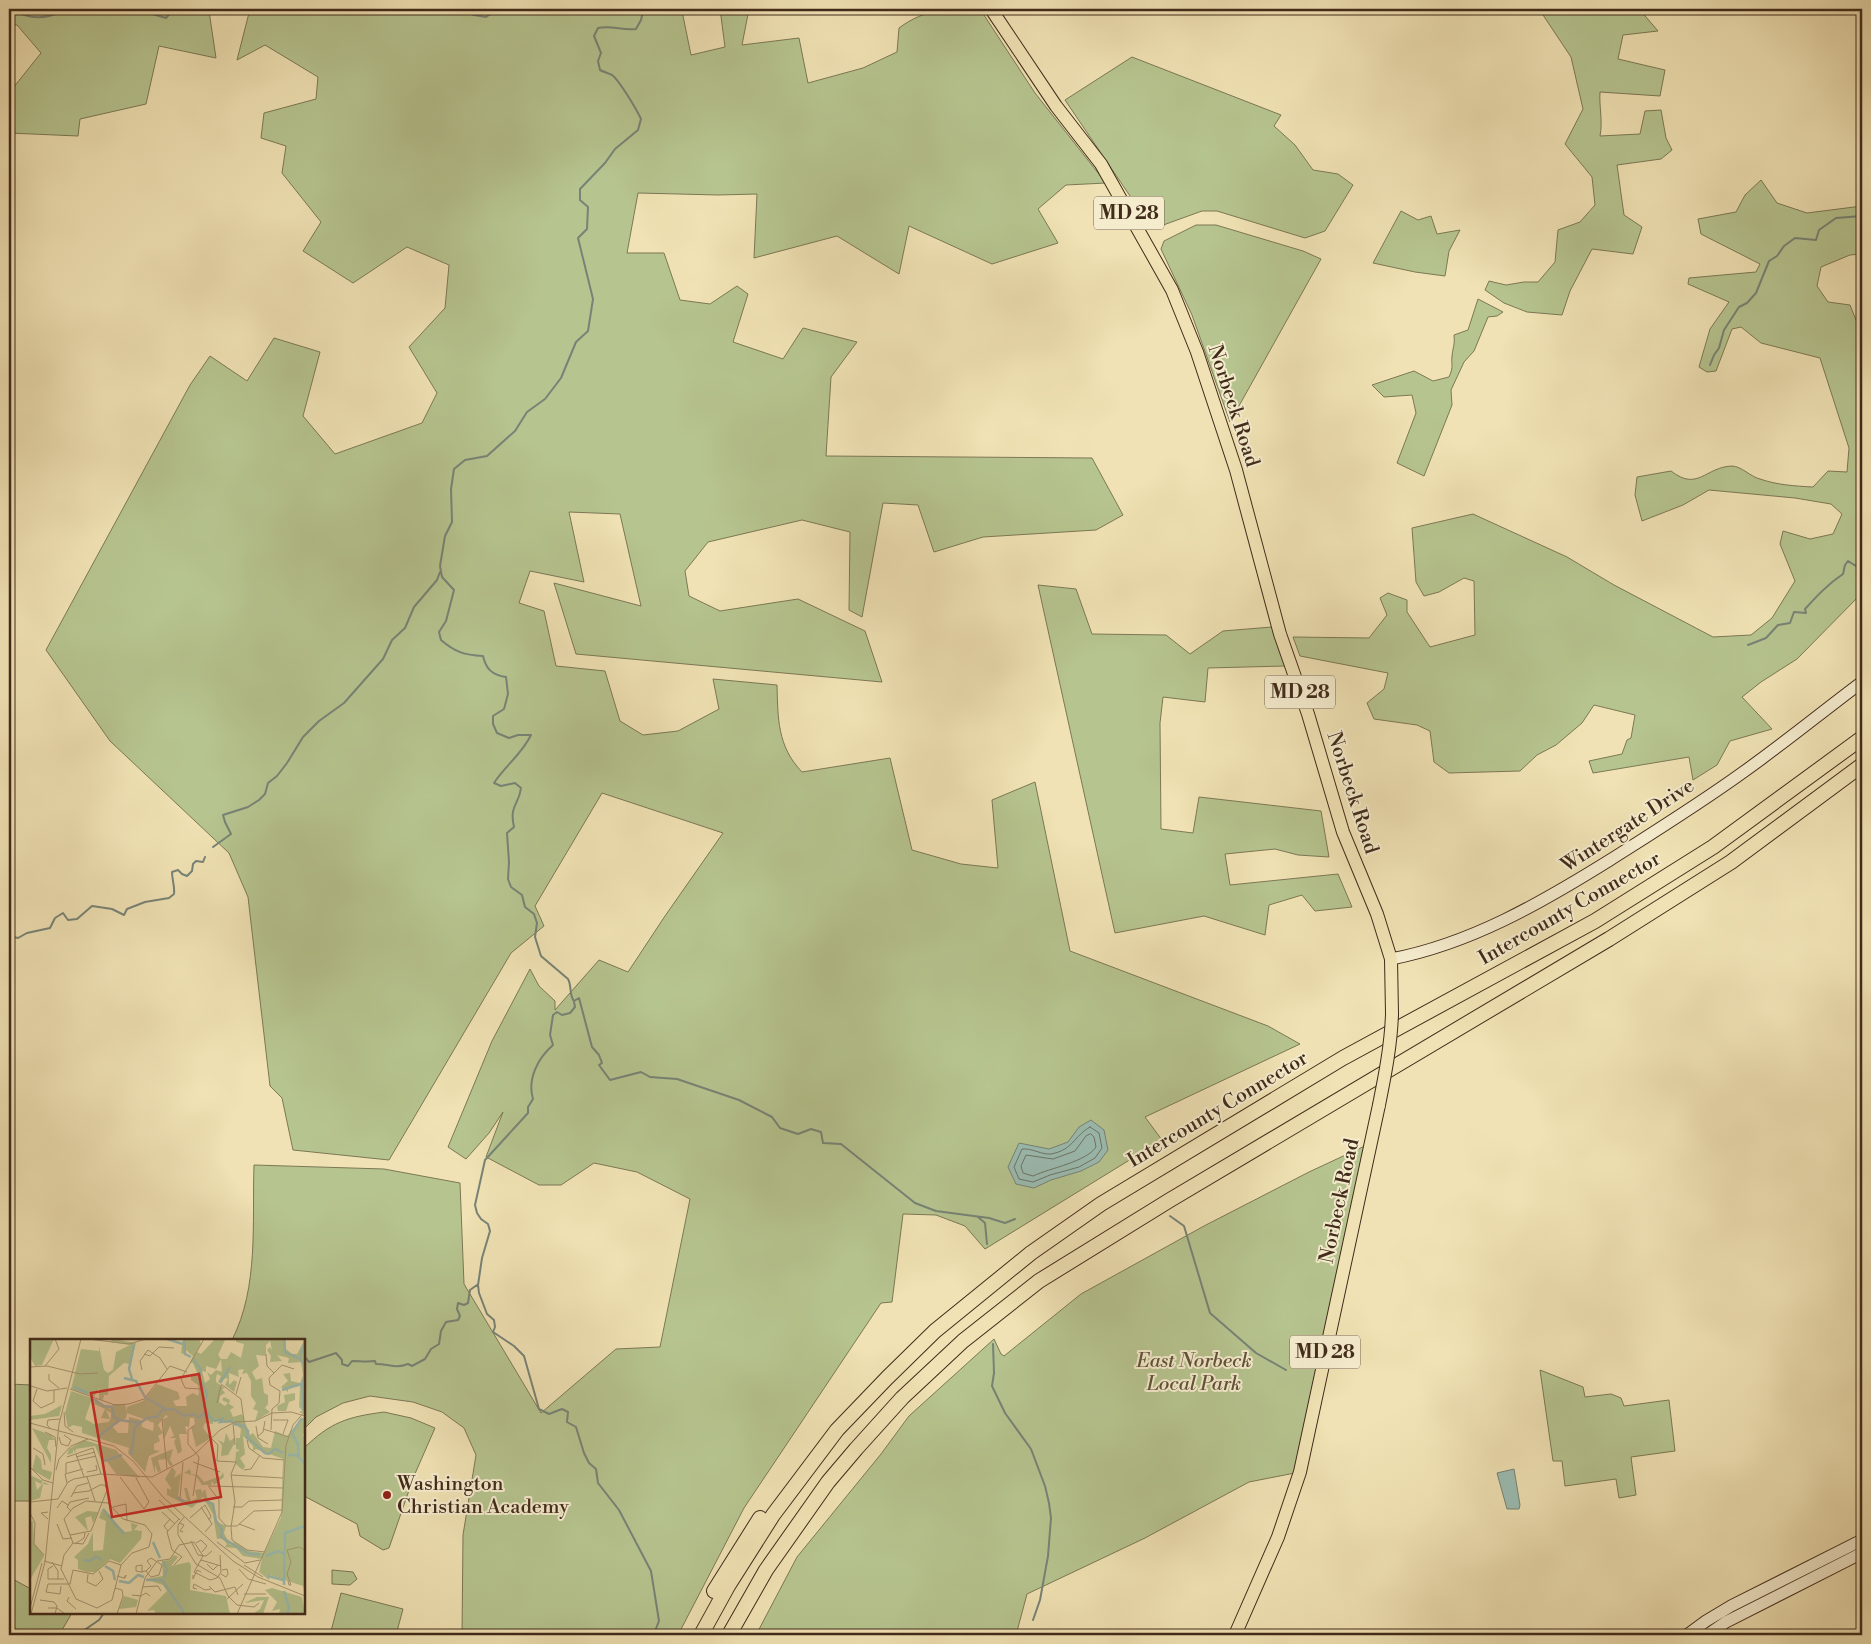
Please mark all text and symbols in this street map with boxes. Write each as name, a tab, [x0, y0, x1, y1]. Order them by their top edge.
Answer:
road number: MD 28	[1094, 197, 1164, 230]
street label: Norbeck Road	[1202, 342, 1265, 471]
road number: MD 28	[1265, 676, 1335, 709]
street label: Norbeck Road	[1321, 729, 1384, 858]
street label: Wintergate Drive	[1556, 774, 1699, 879]
street label: Intercounty Connector	[1474, 846, 1666, 971]
street label: Intercounty Connector	[1123, 1046, 1313, 1174]
street label: Norbeck Road	[1315, 1136, 1366, 1266]
road number: MD 28	[1290, 1335, 1360, 1368]
inset map	[30, 1339, 305, 1614]
park label: East Norbeck Local Park	[1135, 1349, 1252, 1397]
place label: Washington Christian Academy	[396, 1472, 569, 1520]
marker: Washington Christian Academy	[381, 1489, 393, 1501]

